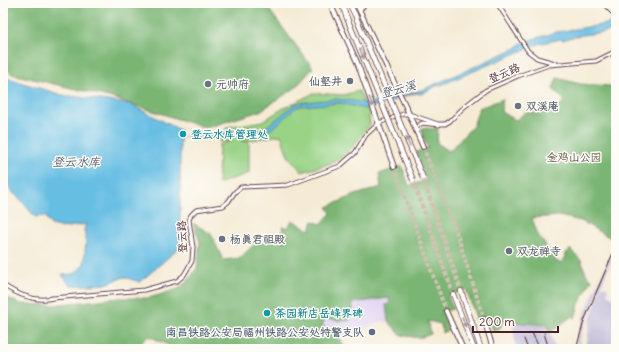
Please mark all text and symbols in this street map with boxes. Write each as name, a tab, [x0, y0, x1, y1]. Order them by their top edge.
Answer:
one-way arrow	[359, 48, 366, 60]
street label: 登云路	[486, 60, 522, 86]
place label: 仙壑井	[309, 74, 342, 88]
marker: 仙壑井	[345, 76, 355, 86]
place label: 元帅府	[216, 77, 249, 91]
water label: 登云溪	[379, 77, 418, 101]
marker: 元帅府	[203, 79, 213, 89]
one-way arrow	[369, 97, 375, 109]
place label: 双溪庵	[526, 99, 559, 113]
marker: 双溪庵	[513, 101, 523, 111]
place label: 登云水库管理处	[191, 127, 268, 141]
marker: 登云水库管理处	[178, 129, 188, 139]
one-way arrow	[405, 137, 411, 148]
park label: 金鸡山公园	[547, 150, 602, 164]
water label: 登云水库	[52, 154, 101, 169]
street label: 登云路	[174, 220, 190, 254]
place label: 杨真君祖殿	[230, 232, 285, 246]
marker: 杨真君祖殿	[217, 234, 227, 244]
place label: 双龙禅寺	[517, 244, 561, 258]
marker: 双龙禅寺	[504, 246, 514, 256]
place label: 茶园新店岳峰界碑	[275, 306, 363, 320]
marker: 茶园新店岳峰界碑	[262, 308, 272, 318]
scale bar	[473, 308, 558, 334]
text: 200 m	[479, 314, 515, 329]
one-way arrow	[461, 316, 467, 328]
place label: 南昌铁路公安局福州铁路公安处特警支队	[166, 325, 364, 339]
marker: 南昌铁路公安局福州铁路公安处特警支队	[367, 327, 377, 337]

